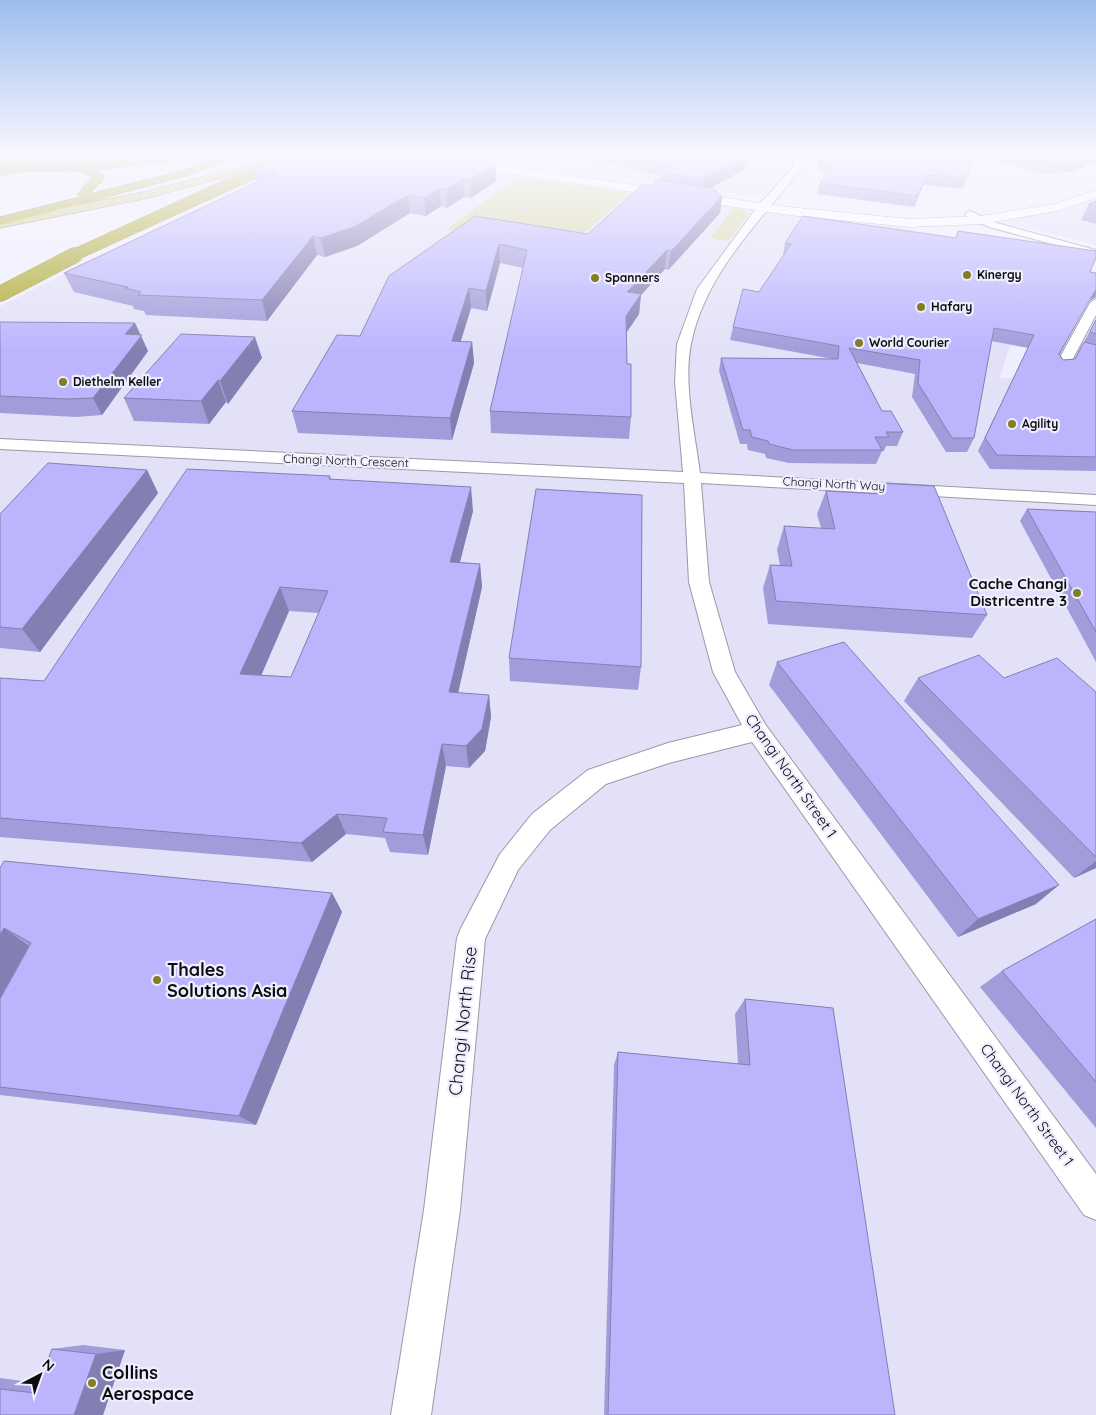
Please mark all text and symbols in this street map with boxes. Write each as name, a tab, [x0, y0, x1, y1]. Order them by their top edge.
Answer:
place label: Kinergy	[977, 267, 1022, 282]
marker: Kinergy	[961, 269, 973, 281]
place label: Spanners	[605, 270, 660, 285]
marker: Spanners	[589, 272, 601, 284]
place label: Hafary	[931, 299, 972, 314]
marker: Hafary	[915, 301, 927, 313]
place label: World Courier	[869, 335, 949, 350]
marker: World Courier	[853, 337, 865, 349]
place label: Diethelm Keller	[73, 374, 162, 389]
marker: Diethelm Keller	[57, 376, 69, 388]
place label: Agility	[1022, 416, 1058, 431]
marker: Agility	[1006, 418, 1018, 430]
street label: Changi North Crescent	[283, 451, 409, 470]
street label: Changi North Way	[782, 473, 886, 494]
place label: Cache Changi Districentre 3	[969, 574, 1067, 610]
marker: Cache Changi Districentre 3	[1071, 587, 1083, 599]
street label: Changi North Street 1	[742, 710, 841, 841]
street label: Changi North Rise	[443, 945, 482, 1097]
place label: Thales Solutions Asia	[167, 958, 287, 1002]
marker: Thales Solutions Asia	[151, 974, 163, 986]
street label: Changi North Street 1	[977, 1040, 1078, 1170]
north arrow	[15, 1350, 65, 1400]
text: N	[39, 1355, 58, 1375]
place label: Collins Aerospace	[102, 1361, 194, 1405]
marker: Collins Aerospace	[86, 1377, 98, 1389]

